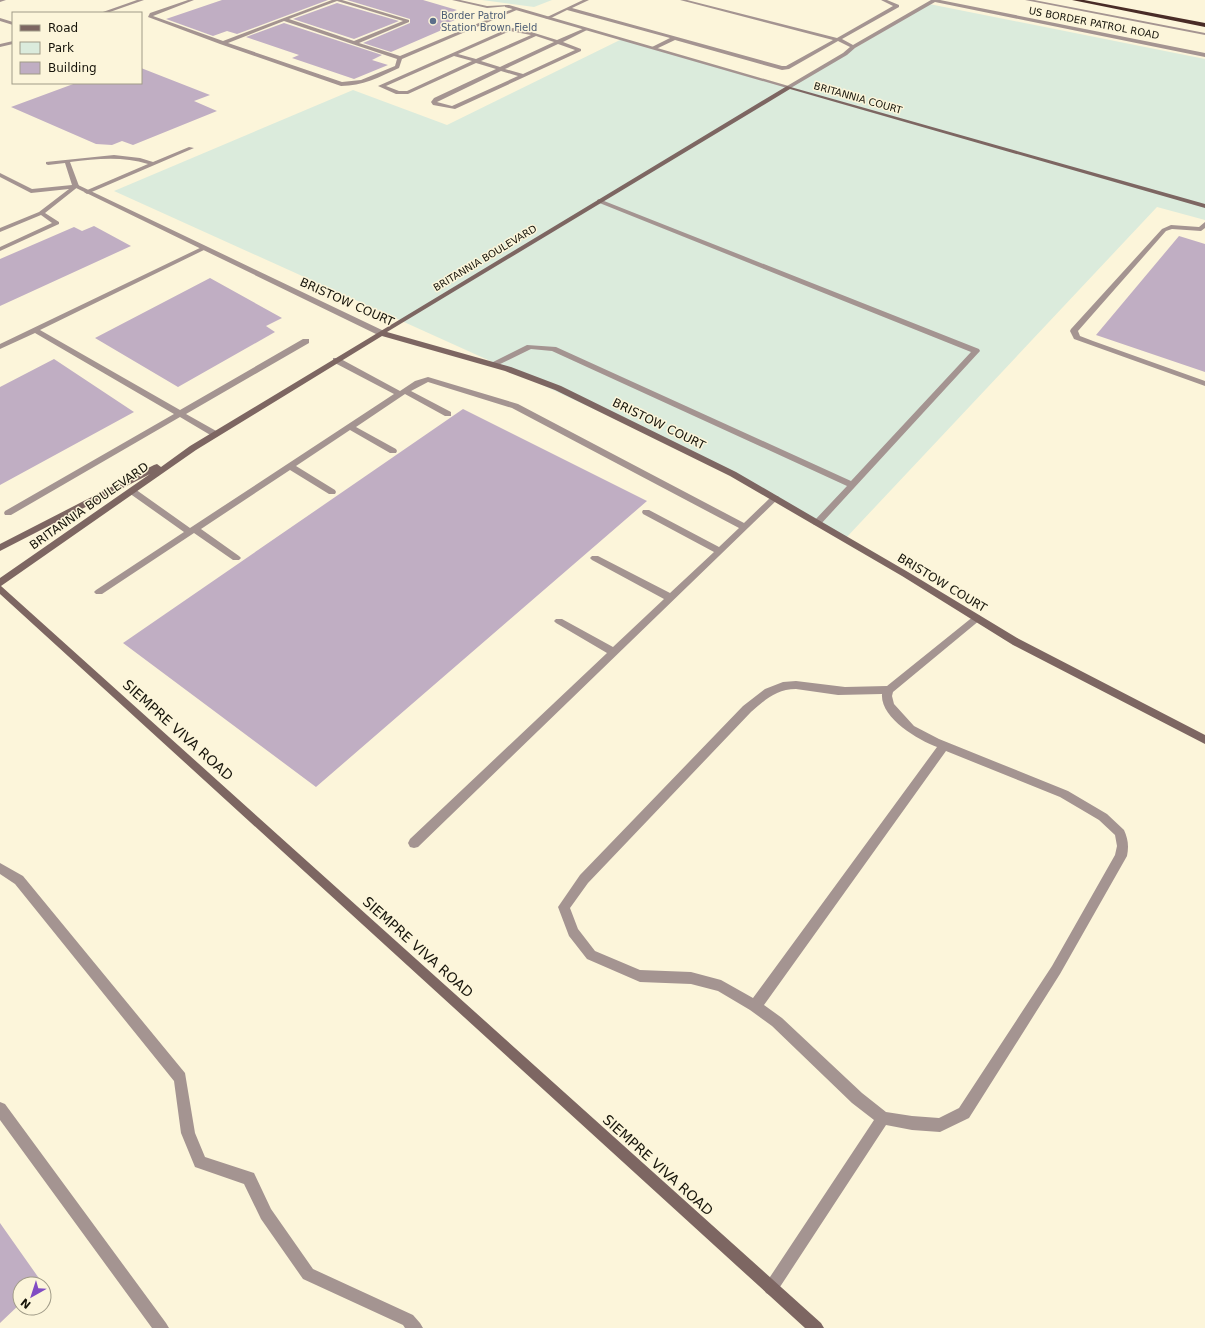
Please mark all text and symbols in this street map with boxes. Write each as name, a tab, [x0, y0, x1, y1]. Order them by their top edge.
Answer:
street label: US BORDER PATROL ROAD	[1028, 5, 1161, 41]
place label: Border Patrol Station Brown Field	[441, 10, 537, 33]
legend	[12, 12, 142, 84]
marker: Border Patrol Station Brown Field	[428, 16, 438, 26]
text: Road	[48, 21, 78, 35]
text: Park	[48, 41, 74, 55]
text: Building	[48, 61, 97, 75]
street label: BRITANNIA COURT	[813, 80, 904, 116]
street label: BRITANNIA BOULEVARD	[431, 223, 539, 293]
street label: BRISTOW COURT	[298, 275, 397, 329]
street label: BRISTOW COURT	[610, 395, 708, 453]
street label: BRITANNIA BOULEVARD	[27, 460, 151, 552]
street label: BRISTOW COURT	[895, 551, 990, 616]
street label: SIEMPRE VIVA ROAD	[120, 676, 236, 784]
street label: SIEMPRE VIVA ROAD	[360, 893, 476, 1001]
street label: SIEMPRE VIVA ROAD	[600, 1111, 716, 1219]
north arrow	[12, 1276, 52, 1316]
text: N	[18, 1295, 34, 1311]

